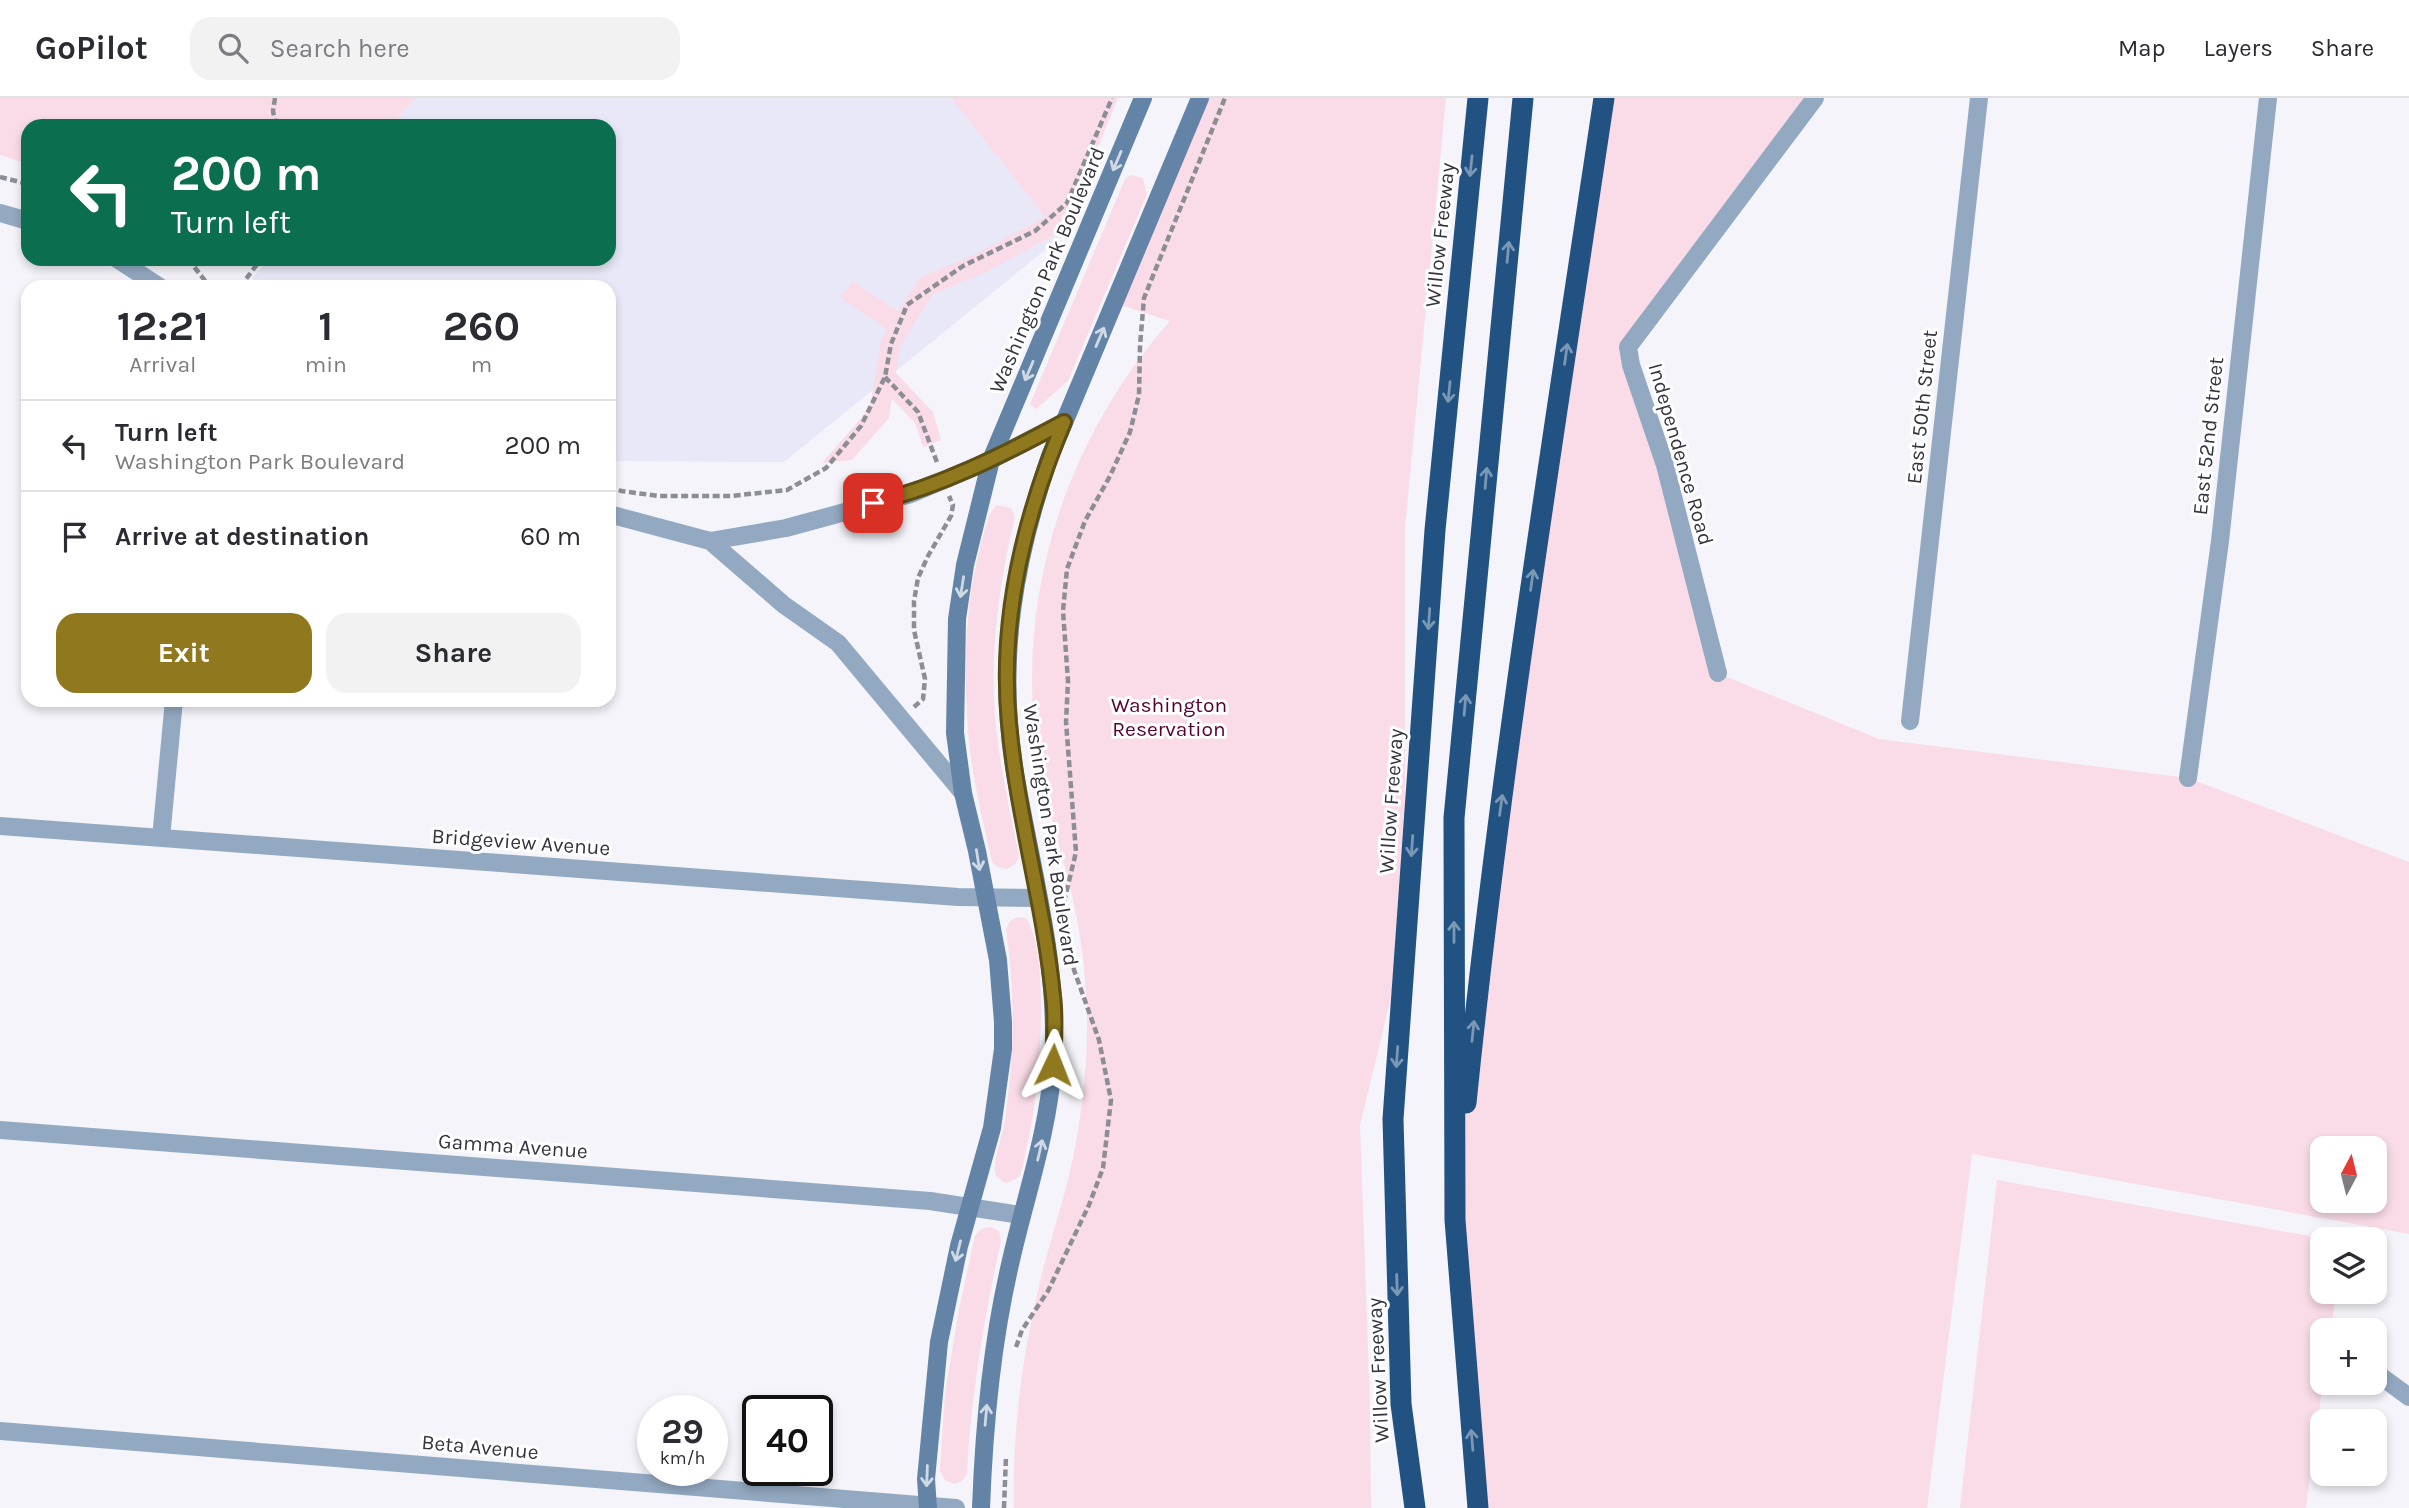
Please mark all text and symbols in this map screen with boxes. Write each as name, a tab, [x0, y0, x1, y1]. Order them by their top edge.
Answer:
search box	[190, 17, 680, 80]
text: GoPilot	[35, 29, 148, 67]
icon: search	[214, 29, 252, 67]
text: Search here	[270, 33, 410, 64]
text: Map	[2118, 34, 2166, 62]
text: Layers	[2204, 34, 2273, 62]
text: Share	[2311, 34, 2374, 62]
street label: Washington Park Boulevard	[984, 143, 1110, 397]
text: 200 m	[171, 145, 322, 202]
icon: left	[56, 147, 147, 238]
one-way arrow	[1110, 150, 1123, 171]
one-way arrow	[1465, 154, 1478, 177]
street label: Willow Freeway	[1420, 161, 1460, 308]
text: Turn left	[171, 204, 291, 241]
one-way arrow	[1502, 241, 1515, 264]
text: 12:21	[117, 301, 209, 351]
text: 1	[318, 301, 333, 351]
text: 260	[443, 301, 520, 351]
one-way arrow	[1094, 326, 1107, 348]
street label: East 50th Street	[1902, 329, 1942, 485]
one-way arrow	[1559, 344, 1572, 366]
text: Arrival	[129, 351, 197, 378]
text: min	[305, 351, 347, 378]
text: m	[471, 351, 492, 378]
street label: East 52nd Street	[2188, 356, 2228, 516]
one-way arrow	[1022, 359, 1035, 381]
street label: Independence Road	[1644, 360, 1718, 548]
one-way arrow	[1442, 380, 1455, 403]
text: Turn left	[115, 417, 217, 448]
icon: left	[56, 427, 94, 465]
text: 200 m	[505, 430, 581, 461]
text: Washington Park Boulevard	[115, 448, 405, 475]
one-way arrow	[1480, 467, 1493, 490]
pin	[843, 473, 903, 533]
icon: arrive	[854, 484, 892, 522]
icon: arrive	[56, 518, 94, 556]
text: Arrive at destination	[115, 521, 369, 552]
text: 60 m	[520, 521, 581, 552]
one-way arrow	[1526, 569, 1539, 591]
one-way arrow	[955, 575, 968, 598]
one-way arrow	[1422, 607, 1435, 630]
button: Exit	[56, 613, 312, 693]
button: Share	[326, 613, 581, 693]
park label: Washington Reservation	[1111, 693, 1227, 741]
one-way arrow	[1459, 694, 1472, 717]
street label: Washington Park Boulevard	[1018, 702, 1084, 968]
street label: Willow Freeway	[1374, 728, 1408, 874]
one-way arrow	[1495, 794, 1508, 817]
street label: Bridgeview Avenue	[431, 824, 611, 860]
one-way arrow	[1405, 834, 1418, 857]
one-way arrow	[972, 848, 985, 871]
one-way arrow	[1447, 920, 1461, 943]
one-way arrow	[1467, 1020, 1480, 1042]
position arrow	[1016, 1028, 1090, 1102]
one-way arrow	[1390, 1046, 1403, 1068]
street label: Gamma Avenue	[437, 1129, 589, 1163]
north arrow	[2310, 1136, 2387, 1213]
map controls	[2310, 1136, 2387, 1486]
one-way arrow	[1034, 1139, 1047, 1162]
button: layers	[2310, 1227, 2387, 1304]
one-way arrow	[951, 1239, 964, 1262]
one-way arrow	[1391, 1273, 1404, 1296]
street label: Willow Freeway	[1362, 1297, 1394, 1443]
button: +	[2310, 1318, 2387, 1395]
speed limit sign: 40	[742, 1395, 833, 1486]
one-way arrow	[980, 1405, 993, 1427]
button: −	[2310, 1409, 2387, 1486]
text: 29	[661, 1411, 704, 1452]
one-way arrow	[1465, 1429, 1478, 1452]
street label: Beta Avenue	[420, 1430, 540, 1464]
text: km/h	[660, 1447, 705, 1469]
one-way arrow	[920, 1464, 933, 1487]

